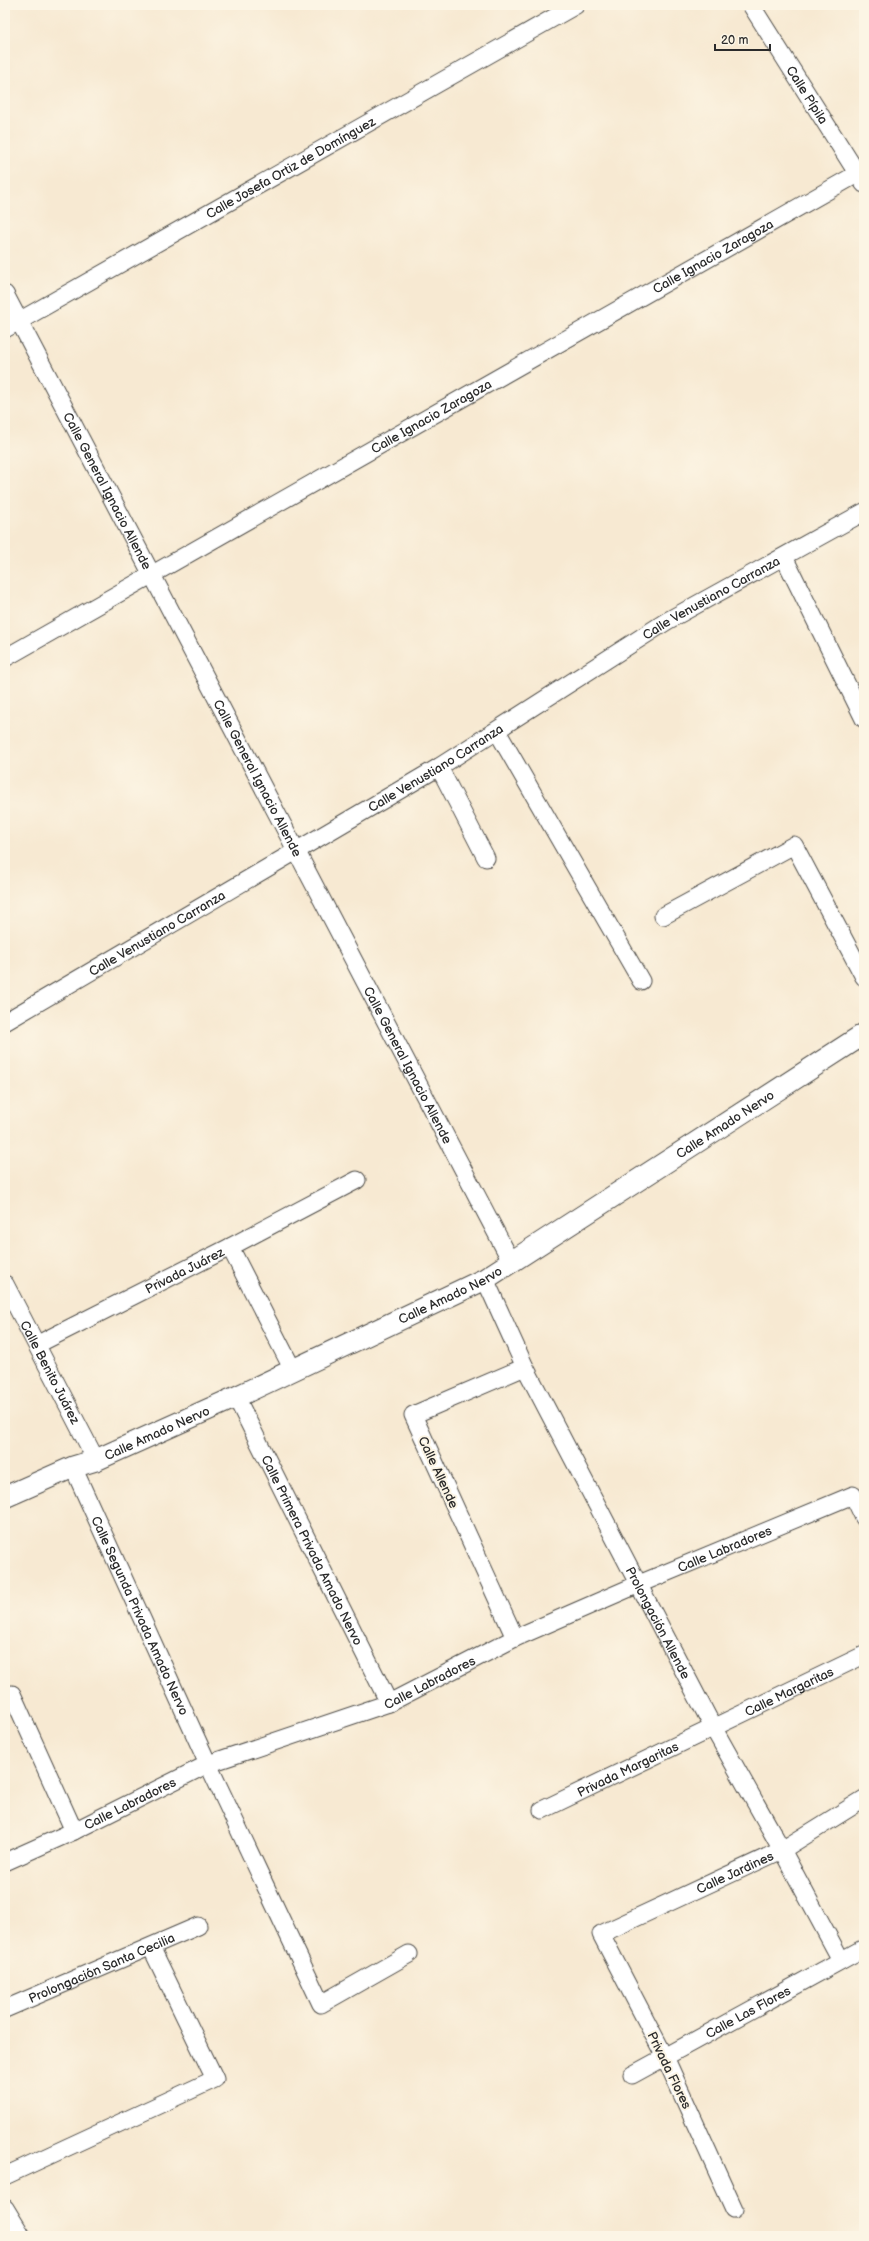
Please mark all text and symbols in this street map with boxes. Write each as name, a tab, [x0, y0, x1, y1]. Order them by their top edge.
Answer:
scale bar	[715, 26, 770, 52]
text: 20 m	[721, 33, 748, 48]
street label: Calle Pípila	[782, 63, 831, 127]
street label: Calle Josefa Ortiz de Domínguez	[203, 113, 379, 222]
street label: Calle Ignacio Zaragoza	[650, 216, 776, 297]
street label: Calle Ignacio Zaragoza	[368, 376, 495, 457]
street label: Calle General Ignacio Allende	[59, 410, 155, 573]
street label: Calle Venustiano Carranza	[640, 553, 783, 644]
street label: Calle General Ignacio Allende	[210, 697, 305, 860]
street label: Calle Venustiano Carranza	[366, 721, 506, 816]
street label: Calle Venustiano Carranza	[86, 887, 228, 980]
street label: Calle General Ignacio Allende	[360, 984, 455, 1147]
street label: Calle Amado Nervo	[673, 1087, 777, 1162]
street label: Privada Juárez	[143, 1244, 228, 1298]
street label: Calle Amado Nervo	[396, 1263, 505, 1328]
street label: Calle Benito Juárez	[16, 1318, 83, 1427]
street label: Calle Amado Nervo	[102, 1403, 212, 1464]
street label: Calle Allende	[414, 1434, 462, 1511]
street label: Calle Primera Privada Amado Nervo	[257, 1453, 366, 1648]
street label: Calle Segunda Privada Amado Nervo	[87, 1514, 192, 1718]
street label: Calle Labradores	[675, 1522, 775, 1576]
street label: Prolongación Allende	[622, 1564, 694, 1682]
street label: Calle Labradores	[382, 1653, 479, 1713]
street label: Calle Margaritas	[742, 1664, 837, 1720]
street label: Privada Margaritas	[575, 1738, 682, 1801]
street label: Calle Labradores	[82, 1774, 179, 1834]
street label: Calle Jardines	[694, 1848, 777, 1898]
street label: Prolongación Santa Cecilia	[26, 1930, 177, 2007]
street label: Calle Las Flores	[703, 1983, 794, 2042]
street label: Privada Flores	[644, 2029, 695, 2112]

